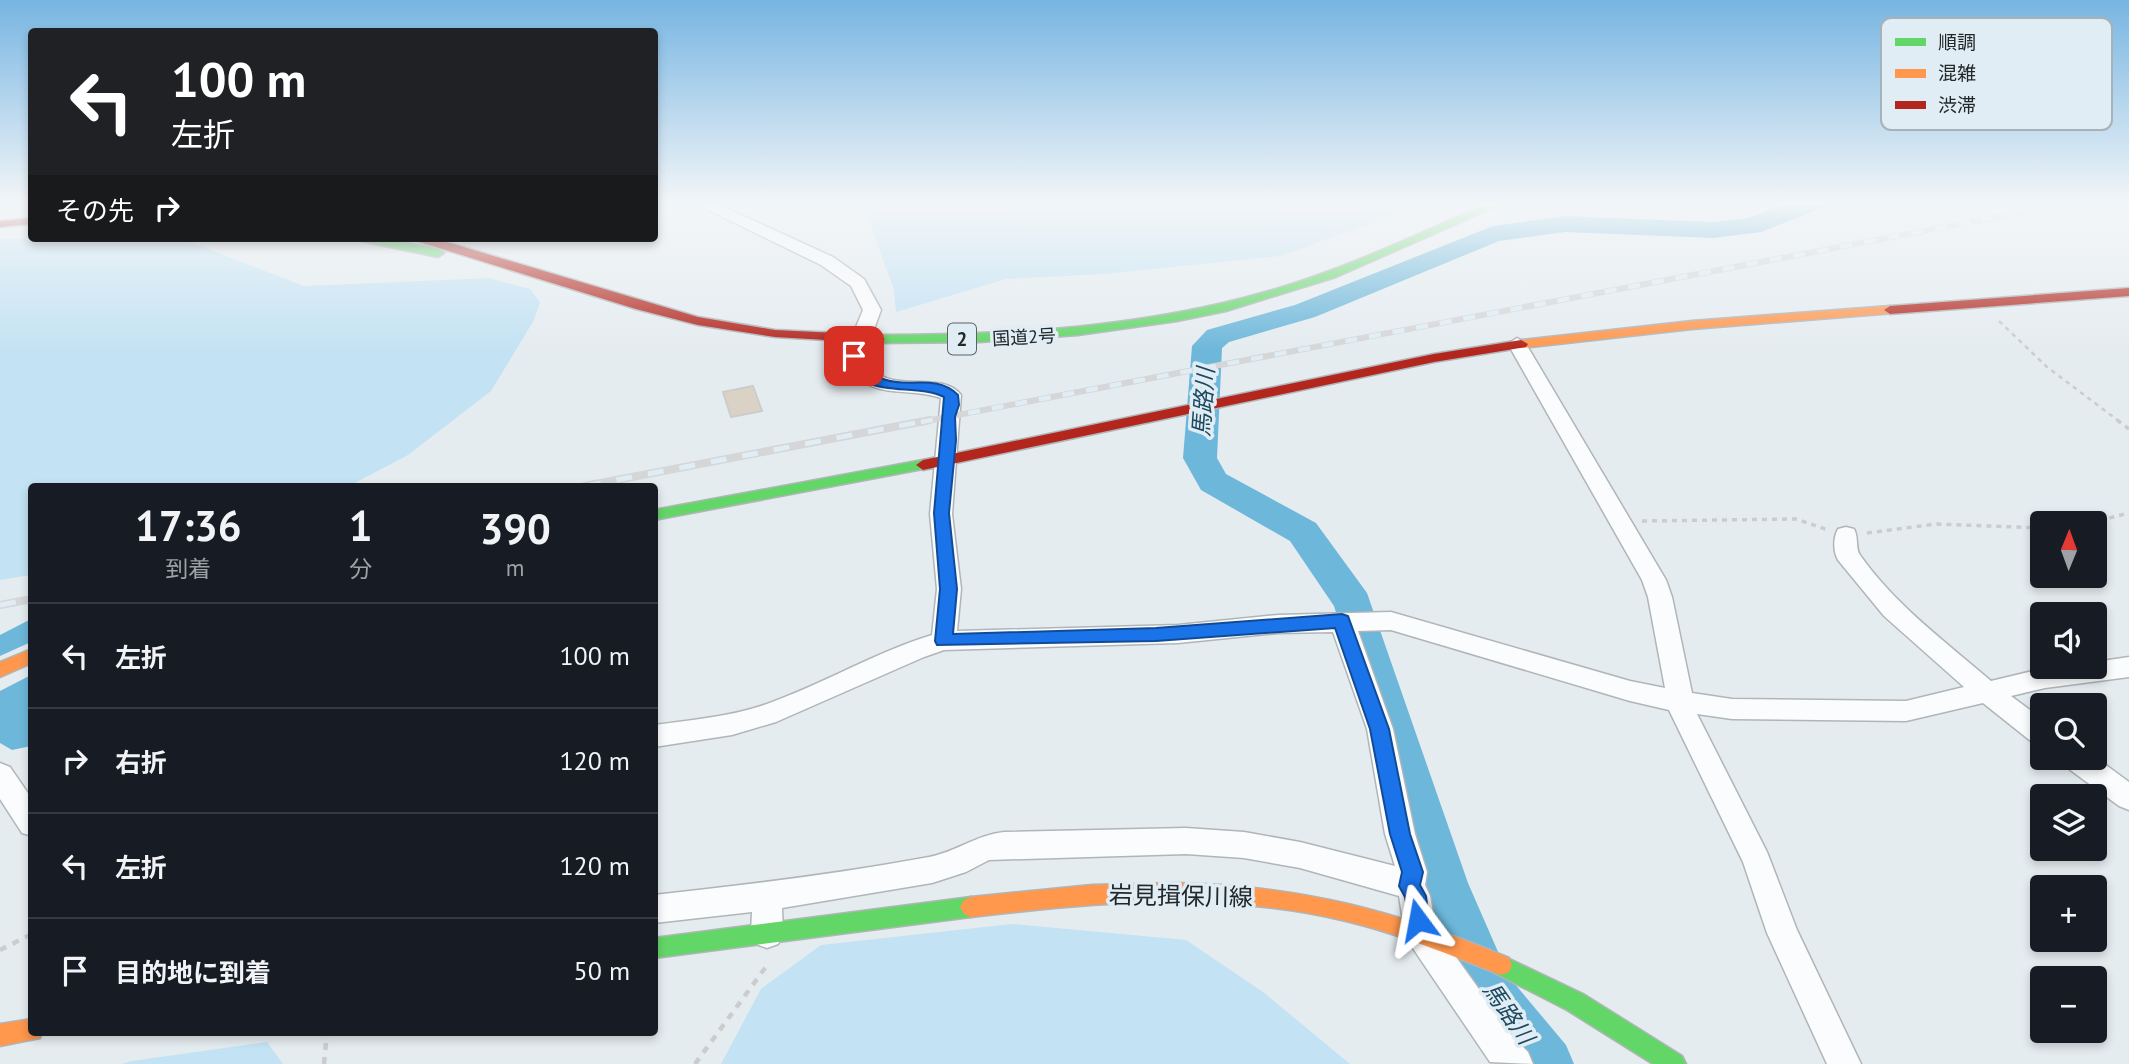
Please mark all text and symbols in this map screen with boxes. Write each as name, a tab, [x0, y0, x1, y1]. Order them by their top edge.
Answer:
legend	[1881, 18, 2112, 130]
text: 順調	[1938, 30, 1976, 54]
text: 100 m	[171, 47, 306, 111]
icon: left	[56, 56, 147, 147]
text: 混雑	[1938, 61, 1976, 85]
text: 渋滞	[1938, 93, 1976, 117]
text: 左折	[171, 113, 235, 155]
icon: right	[148, 189, 186, 227]
text: その先	[56, 194, 134, 227]
road number: 2	[948, 324, 976, 354]
street label: 国道2号	[992, 324, 1056, 350]
pin	[824, 326, 884, 386]
icon: arrive	[835, 337, 873, 375]
water label: 馬路川	[1186, 364, 1220, 437]
text: 17:36	[135, 498, 242, 553]
text: 1	[349, 498, 372, 553]
text: 390	[479, 501, 551, 556]
north arrow	[2030, 511, 2107, 588]
map controls	[2030, 511, 2107, 1043]
text: m	[506, 553, 525, 582]
text: 到着	[165, 554, 211, 583]
text: 分	[349, 554, 372, 583]
button: sound	[2030, 602, 2107, 679]
icon: left	[56, 637, 94, 675]
text: 100 m	[559, 639, 630, 672]
text: 左折	[115, 641, 167, 674]
button: search	[2030, 693, 2107, 770]
icon: right	[56, 742, 94, 780]
text: 120 m	[559, 744, 630, 777]
text: 右折	[115, 746, 167, 779]
button: layers	[2030, 784, 2107, 861]
icon: left	[56, 847, 94, 885]
text: 120 m	[559, 849, 630, 882]
text: 左折	[115, 851, 167, 884]
button: +	[2030, 875, 2107, 952]
street label: 岩見揖保川線	[1109, 879, 1253, 913]
position arrow	[1381, 883, 1455, 957]
icon: arrive	[56, 952, 94, 990]
text: 50 m	[574, 954, 630, 987]
text: 目的地に到着	[115, 956, 271, 989]
button: −	[2030, 966, 2107, 1043]
water label: 馬路川	[1477, 976, 1542, 1052]

